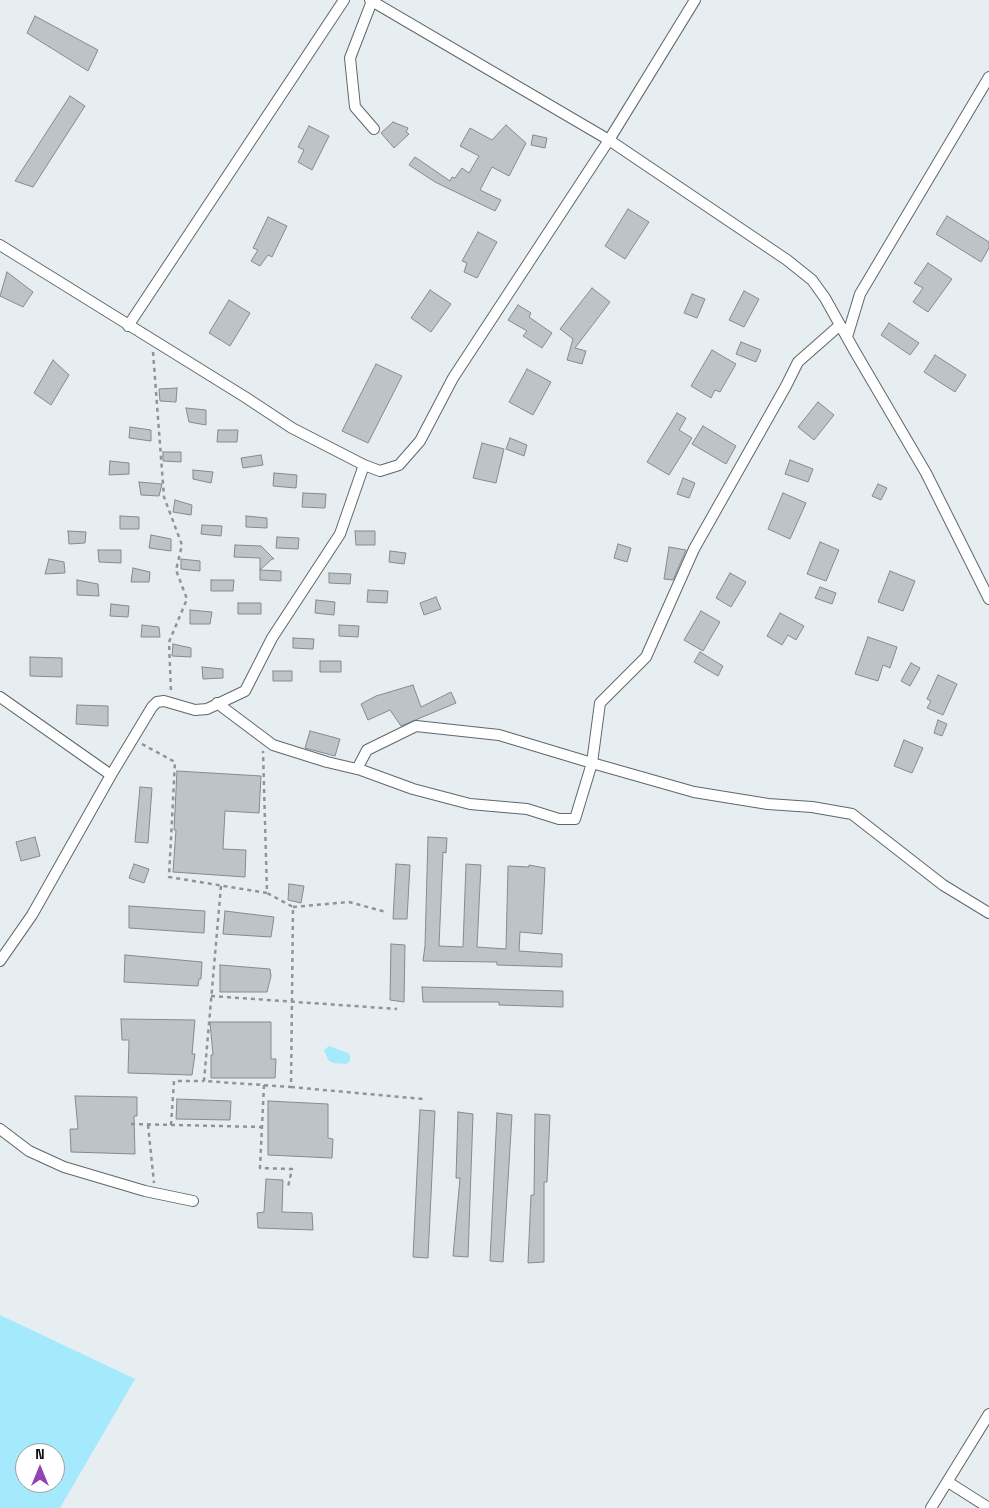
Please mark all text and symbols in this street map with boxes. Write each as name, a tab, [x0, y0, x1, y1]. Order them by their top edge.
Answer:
north arrow	[15, 1443, 65, 1493]
text: N	[35, 1445, 45, 1463]

